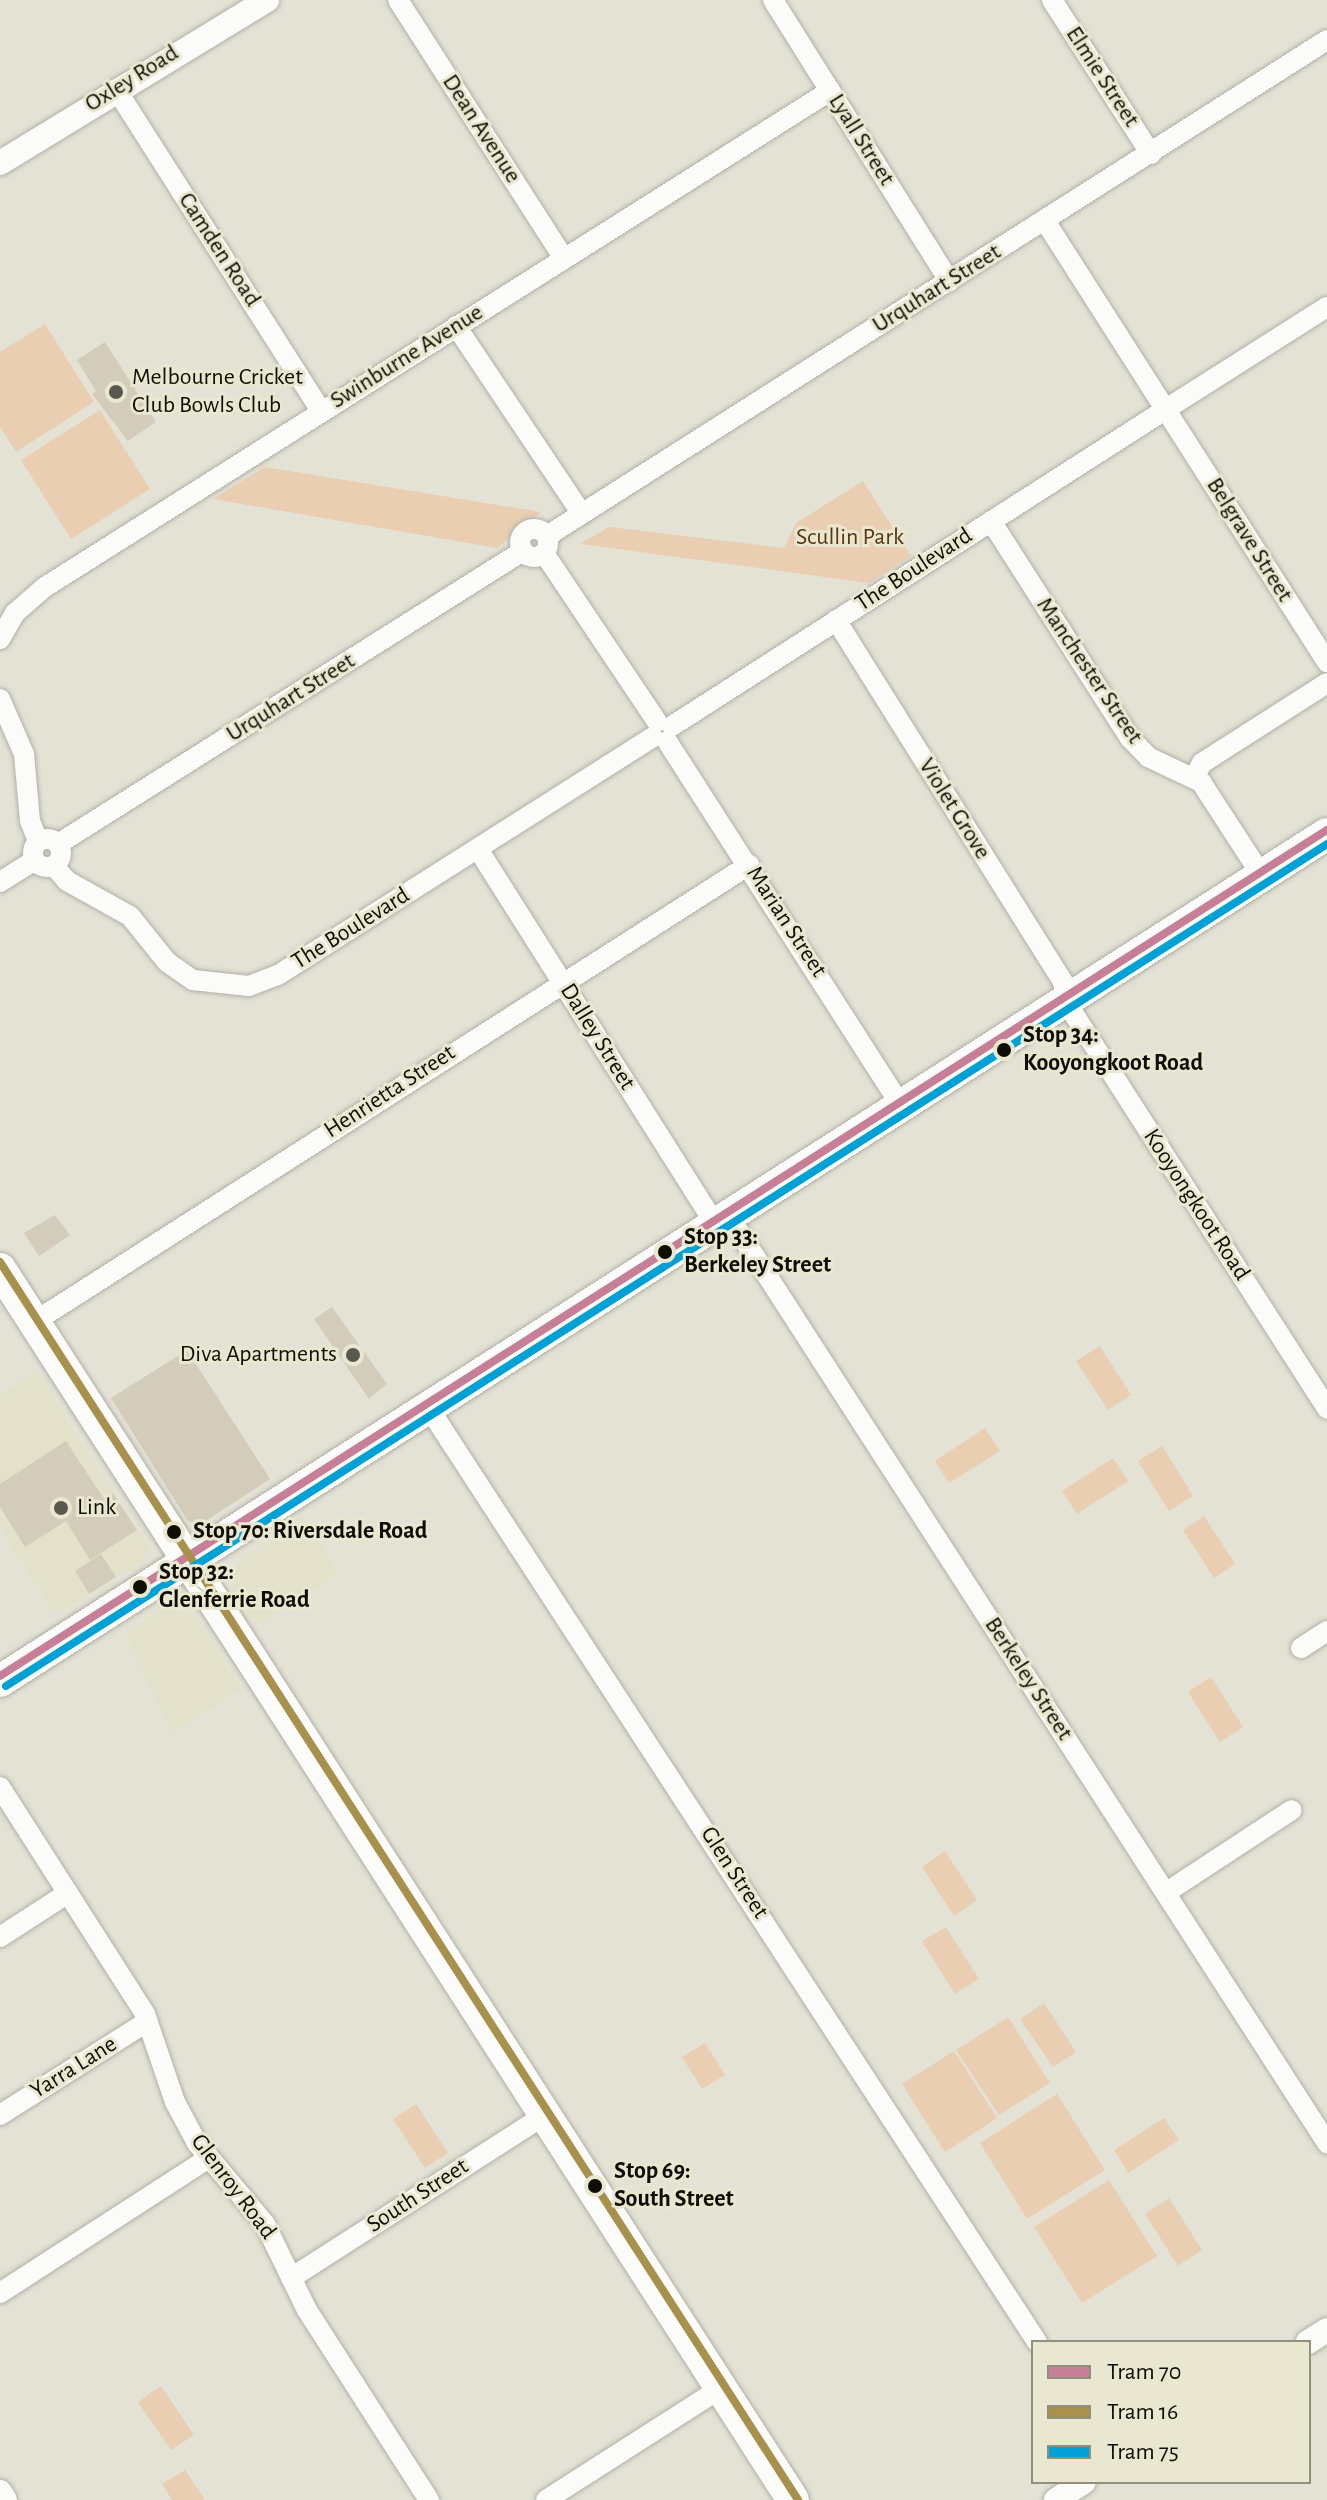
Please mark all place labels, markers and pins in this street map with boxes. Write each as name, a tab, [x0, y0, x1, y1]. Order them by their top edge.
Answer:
place label: Melbourne Cricket Club Bowls Club	[132, 364, 303, 420]
marker: Melbourne Cricket Club Bowls Club	[107, 383, 125, 401]
place label: Stop 34: Kooyongkoot Road	[1023, 1022, 1203, 1078]
marker: Stop 34: Kooyongkoot Road	[992, 1038, 1016, 1062]
place label: Stop 33: Berkeley Street	[684, 1224, 831, 1280]
marker: Stop 33: Berkeley Street	[653, 1240, 677, 1264]
place label: Diva Apartments	[180, 1341, 337, 1369]
marker: Diva Apartments	[344, 1346, 362, 1364]
place label: Link	[77, 1494, 116, 1522]
marker: Link	[52, 1499, 70, 1517]
place label: Stop 70: Riversdale Road	[193, 1518, 427, 1546]
marker: Stop 70: Riversdale Road	[162, 1520, 186, 1544]
place label: Stop 32: Glenferrie Road	[159, 1559, 310, 1615]
marker: Stop 32: Glenferrie Road	[128, 1575, 152, 1599]
place label: Stop 69: South Street	[614, 2158, 734, 2214]
marker: Stop 69: South Street	[583, 2174, 607, 2198]

